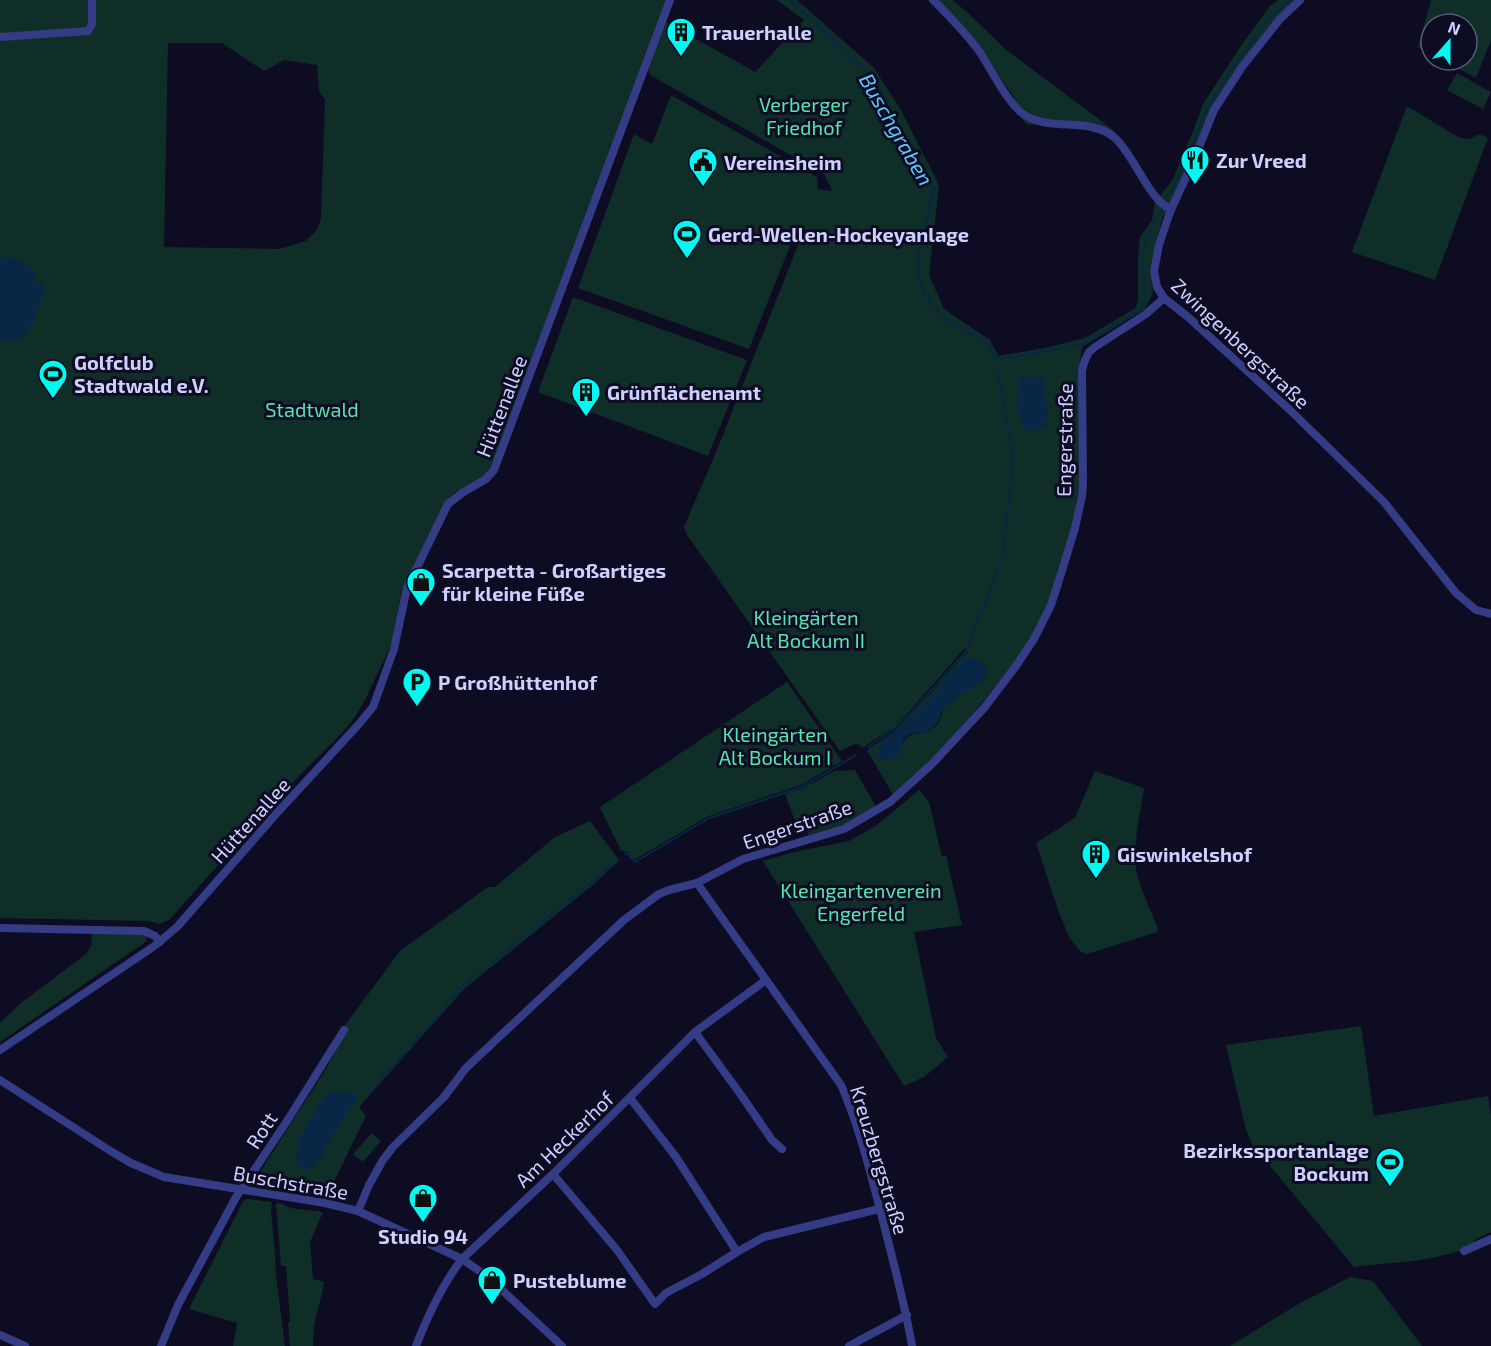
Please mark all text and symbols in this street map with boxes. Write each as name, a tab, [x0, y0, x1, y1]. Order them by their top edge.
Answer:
north arrow	[1419, 12, 1479, 72]
building icon: Trauerhalle	[665, 16, 697, 58]
text: N	[1446, 17, 1463, 38]
place label: Trauerhalle	[702, 20, 812, 44]
water label: Buschgraben	[855, 68, 939, 190]
park label: Verberger Friedhof	[759, 92, 849, 139]
restaurant icon: Zur Vreed	[1179, 144, 1211, 186]
public building icon: Vereinsheim	[687, 146, 719, 188]
place label: Zur Vreed	[1216, 148, 1307, 172]
place label: Vereinsheim	[724, 150, 842, 174]
sports icon: Gerd-Wellen-Hockeyanlage	[671, 218, 703, 260]
place label: Gerd-Wellen-Hockeyanlage	[708, 222, 969, 247]
street label: Zwingenbergstraße	[1167, 273, 1315, 413]
place label: Golfclub Stadtwald e.V.	[74, 350, 209, 397]
street label: Hüttenallee	[471, 352, 531, 460]
sports icon: Golfclub Stadtwald e.V.	[37, 358, 69, 400]
building icon: Grünflächenamt	[570, 376, 602, 418]
place label: Grünflächenamt	[607, 380, 761, 404]
street label: Engerstraße	[1051, 383, 1077, 497]
park label: Stadtwald	[265, 397, 359, 421]
place label: Scarpetta - Großartiges für kleine Füße	[442, 558, 666, 605]
shop icon: Scarpetta - Großartiges für kleine Füße	[405, 566, 437, 608]
park label: Kleingärten Alt Bockum II	[747, 605, 865, 652]
parking icon: P Großhüttenhof	[401, 666, 433, 708]
place label: P Großhüttenhof	[438, 670, 598, 694]
park label: Kleingärten Alt Bockum I	[719, 722, 831, 769]
street label: Hüttenallee	[205, 772, 295, 868]
street label: Engerstraße	[739, 794, 855, 854]
building icon: Giswinkelshof	[1080, 838, 1112, 880]
place label: Giswinkelshof	[1117, 842, 1253, 866]
park label: Kleingartenverein Engerfeld	[780, 878, 942, 925]
street label: Kreuzbergstraße	[846, 1083, 914, 1237]
street label: Am Heckerhof	[510, 1086, 618, 1192]
street label: Rott	[240, 1107, 282, 1153]
place label: Bezirkssportanlage Bockum	[1183, 1138, 1369, 1185]
sports icon: Bezirkssportanlage Bockum	[1374, 1146, 1406, 1188]
street label: Buschstraße	[232, 1160, 350, 1204]
shop icon: Studio 94	[407, 1182, 439, 1224]
place label: Studio 94	[378, 1224, 468, 1248]
shop icon: Pusteblume	[476, 1264, 508, 1306]
place label: Pusteblume	[513, 1268, 627, 1292]

